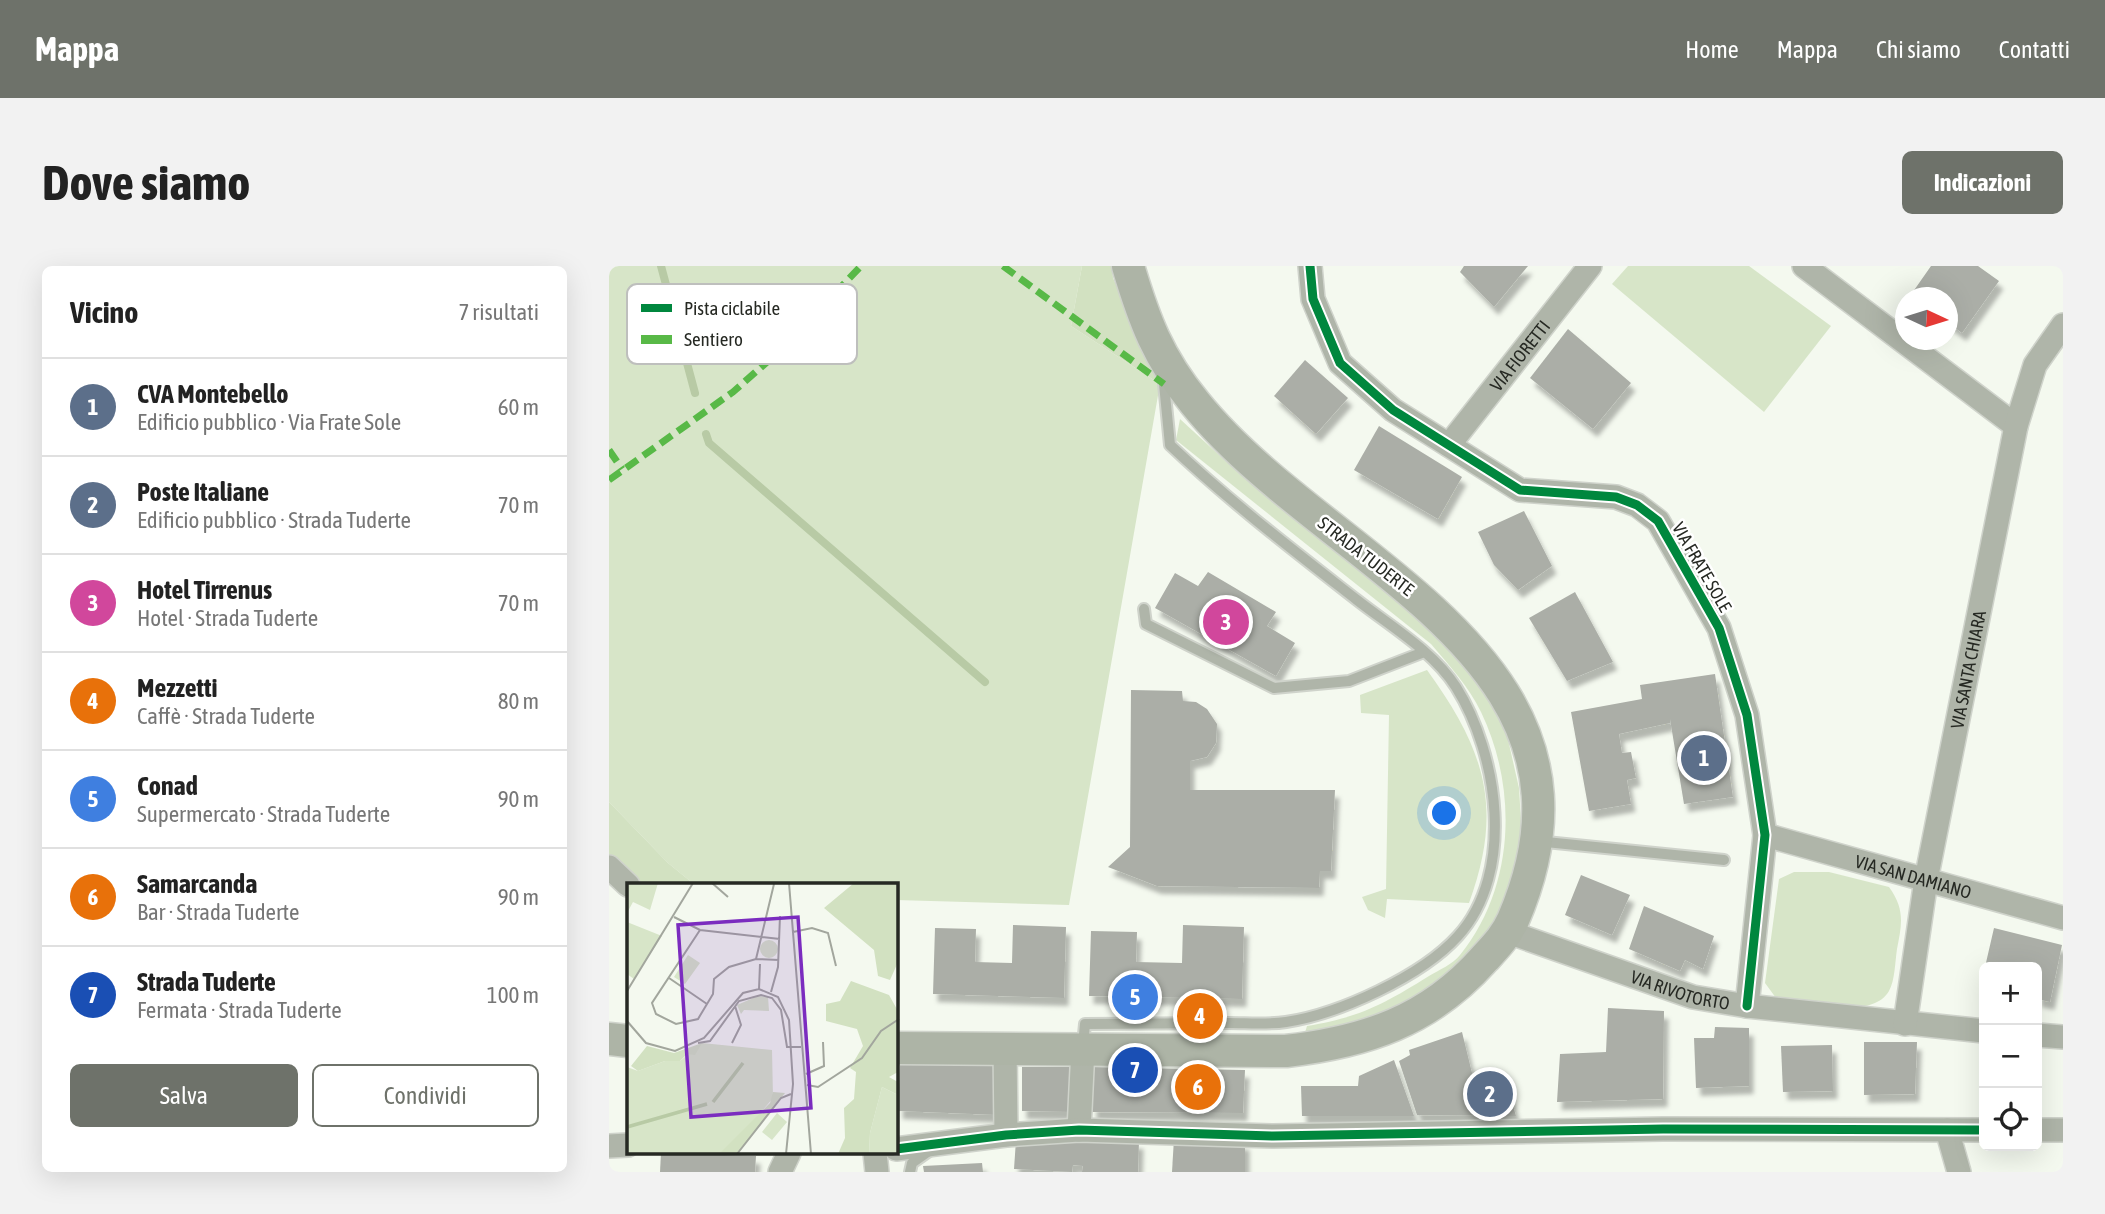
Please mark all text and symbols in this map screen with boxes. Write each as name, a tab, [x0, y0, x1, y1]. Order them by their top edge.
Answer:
text: Mappa	[35, 30, 119, 68]
text: Home	[1685, 36, 1739, 63]
text: Mappa	[1777, 36, 1838, 63]
text: Chi siamo	[1876, 36, 1961, 63]
text: Contatti	[1999, 36, 2070, 63]
button: Indicazioni	[1902, 151, 2063, 214]
text: Dove siamo	[42, 154, 250, 210]
legend	[627, 284, 857, 364]
north arrow	[1895, 287, 1958, 350]
text: Vicino	[70, 295, 138, 329]
text: Pista ciclabile	[684, 297, 780, 319]
text: 7 risultati	[458, 299, 539, 325]
street label: VIA FIORETTI	[1485, 316, 1554, 395]
text: Sentiero	[684, 328, 743, 350]
text: CVA Montebello	[137, 379, 288, 409]
text: 1	[88, 394, 98, 420]
text: 60 m	[498, 394, 539, 420]
text: Edificio pubblico · Via Frate Sole	[137, 409, 401, 435]
text: Poste Italiane	[137, 477, 269, 507]
text: 2	[88, 492, 98, 518]
text: 70 m	[498, 492, 539, 518]
text: Edificio pubblico · Strada Tuderte	[137, 507, 411, 533]
street label: STRADA TUDERTE	[1314, 512, 1418, 600]
street label: VIA FRATE SOLE	[1668, 519, 1736, 616]
text: Hotel Tirrenus	[137, 575, 272, 605]
text: 3	[88, 590, 98, 616]
text: 70 m	[498, 590, 539, 616]
pin: 3	[1203, 596, 1249, 648]
text: Hotel · Strada Tuderte	[137, 605, 318, 631]
street label: VIA SANTA CHIARA	[1946, 609, 1990, 731]
text: Mezzetti	[137, 673, 217, 703]
text: 4	[88, 688, 98, 714]
text: 80 m	[498, 688, 539, 714]
text: Caffè · Strada Tuderte	[137, 703, 315, 729]
pin: 1	[1681, 732, 1727, 784]
text: Conad	[137, 771, 198, 801]
text: 5	[88, 786, 98, 812]
text: 90 m	[498, 786, 539, 812]
your location	[1427, 796, 1461, 830]
text: Supermercato · Strada Tuderte	[137, 801, 390, 827]
street label: VIA SAN DAMIANO	[1853, 850, 1974, 902]
text: Samarcanda	[137, 869, 257, 899]
inset map	[627, 883, 898, 1154]
text: 6	[88, 884, 98, 910]
text: 90 m	[498, 884, 539, 910]
text: Bar · Strada Tuderte	[137, 899, 299, 925]
map controls	[1979, 962, 2042, 1151]
button: +	[1979, 962, 2042, 1025]
street label: VIA RIVOTORTO	[1628, 965, 1731, 1013]
text: Strada Tuderte	[137, 967, 276, 997]
pin: 5	[1112, 971, 1158, 1023]
text: 7	[88, 982, 98, 1008]
text: 100 m	[487, 982, 539, 1008]
pin: 4	[1177, 990, 1223, 1042]
text: Fermata · Strada Tuderte	[137, 997, 342, 1023]
button: −	[1979, 1025, 2042, 1088]
pin: 7	[1112, 1044, 1158, 1096]
pin: 6	[1175, 1061, 1221, 1113]
button: Salva	[70, 1064, 298, 1127]
button: Condividi	[312, 1064, 539, 1127]
pin: 2	[1467, 1068, 1513, 1120]
button: locate	[1979, 1088, 2042, 1151]

